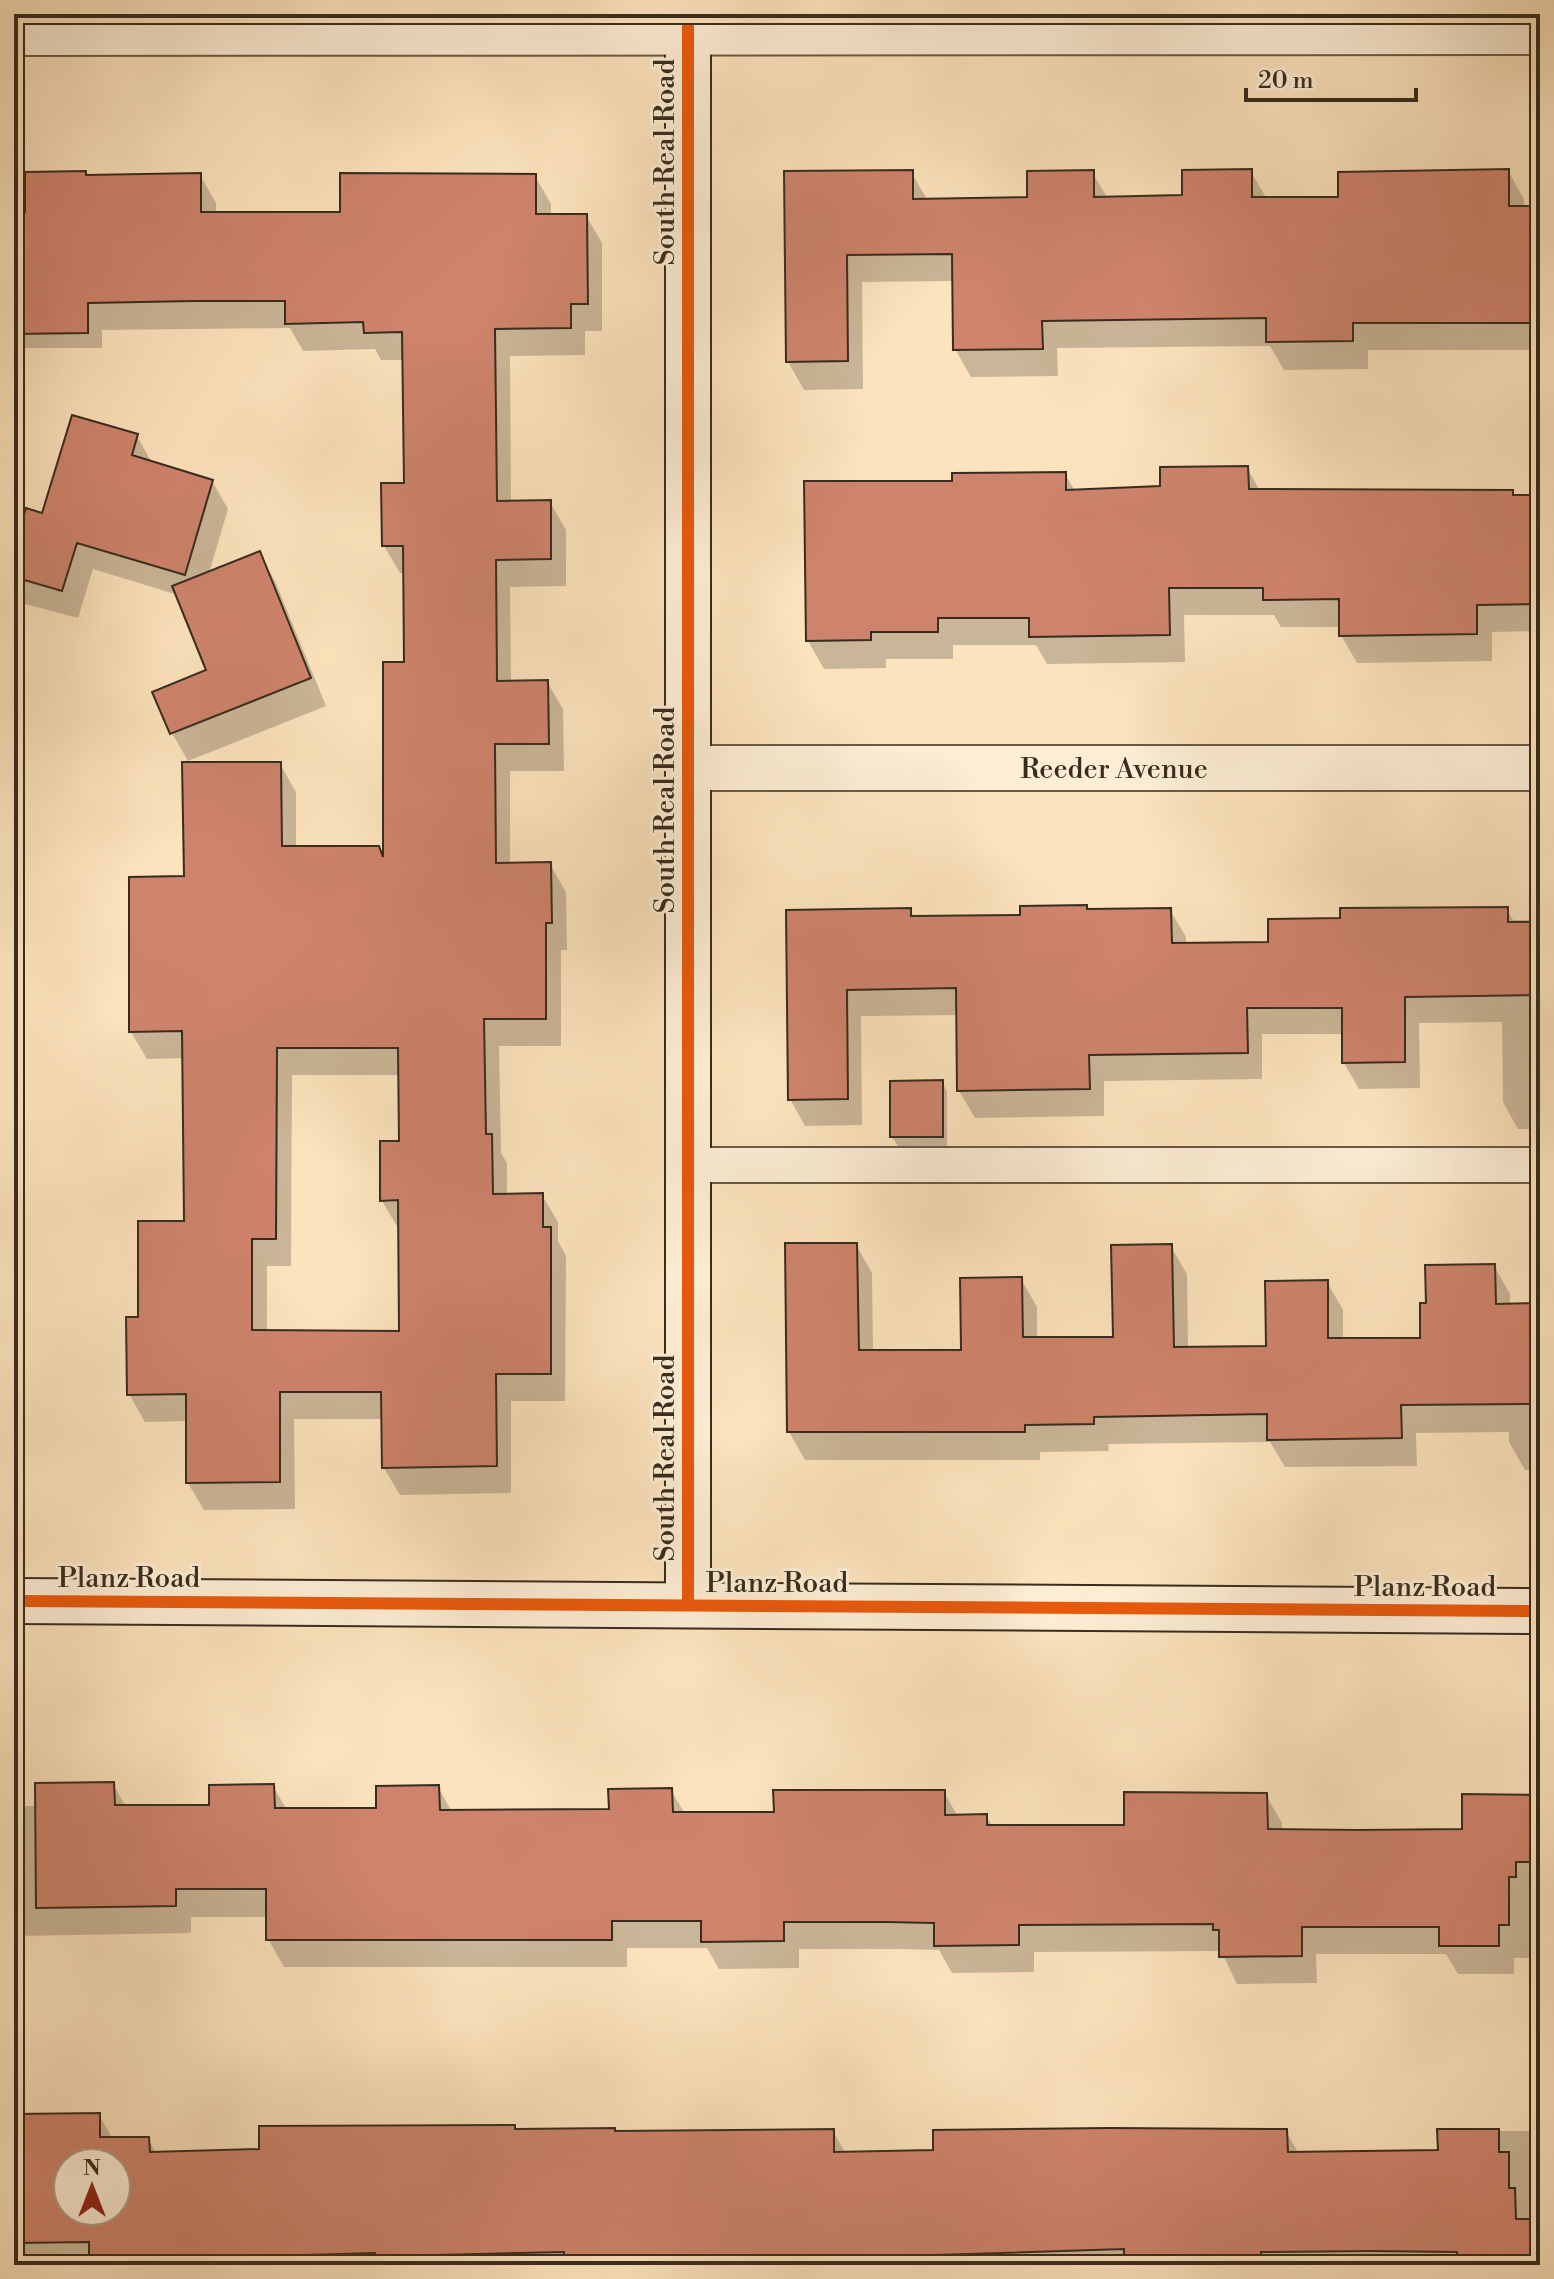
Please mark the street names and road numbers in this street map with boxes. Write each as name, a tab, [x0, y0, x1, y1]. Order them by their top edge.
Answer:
street label: South Real Road	[648, 58, 683, 265]
street label: South Real Road	[648, 706, 683, 913]
street label: Reeder Avenue	[1020, 752, 1208, 787]
street label: South Real Road	[648, 1354, 683, 1561]
street label: Planz Road	[58, 1561, 200, 1596]
street label: Planz Road	[706, 1566, 848, 1601]
street label: Planz Road	[1354, 1570, 1496, 1605]

